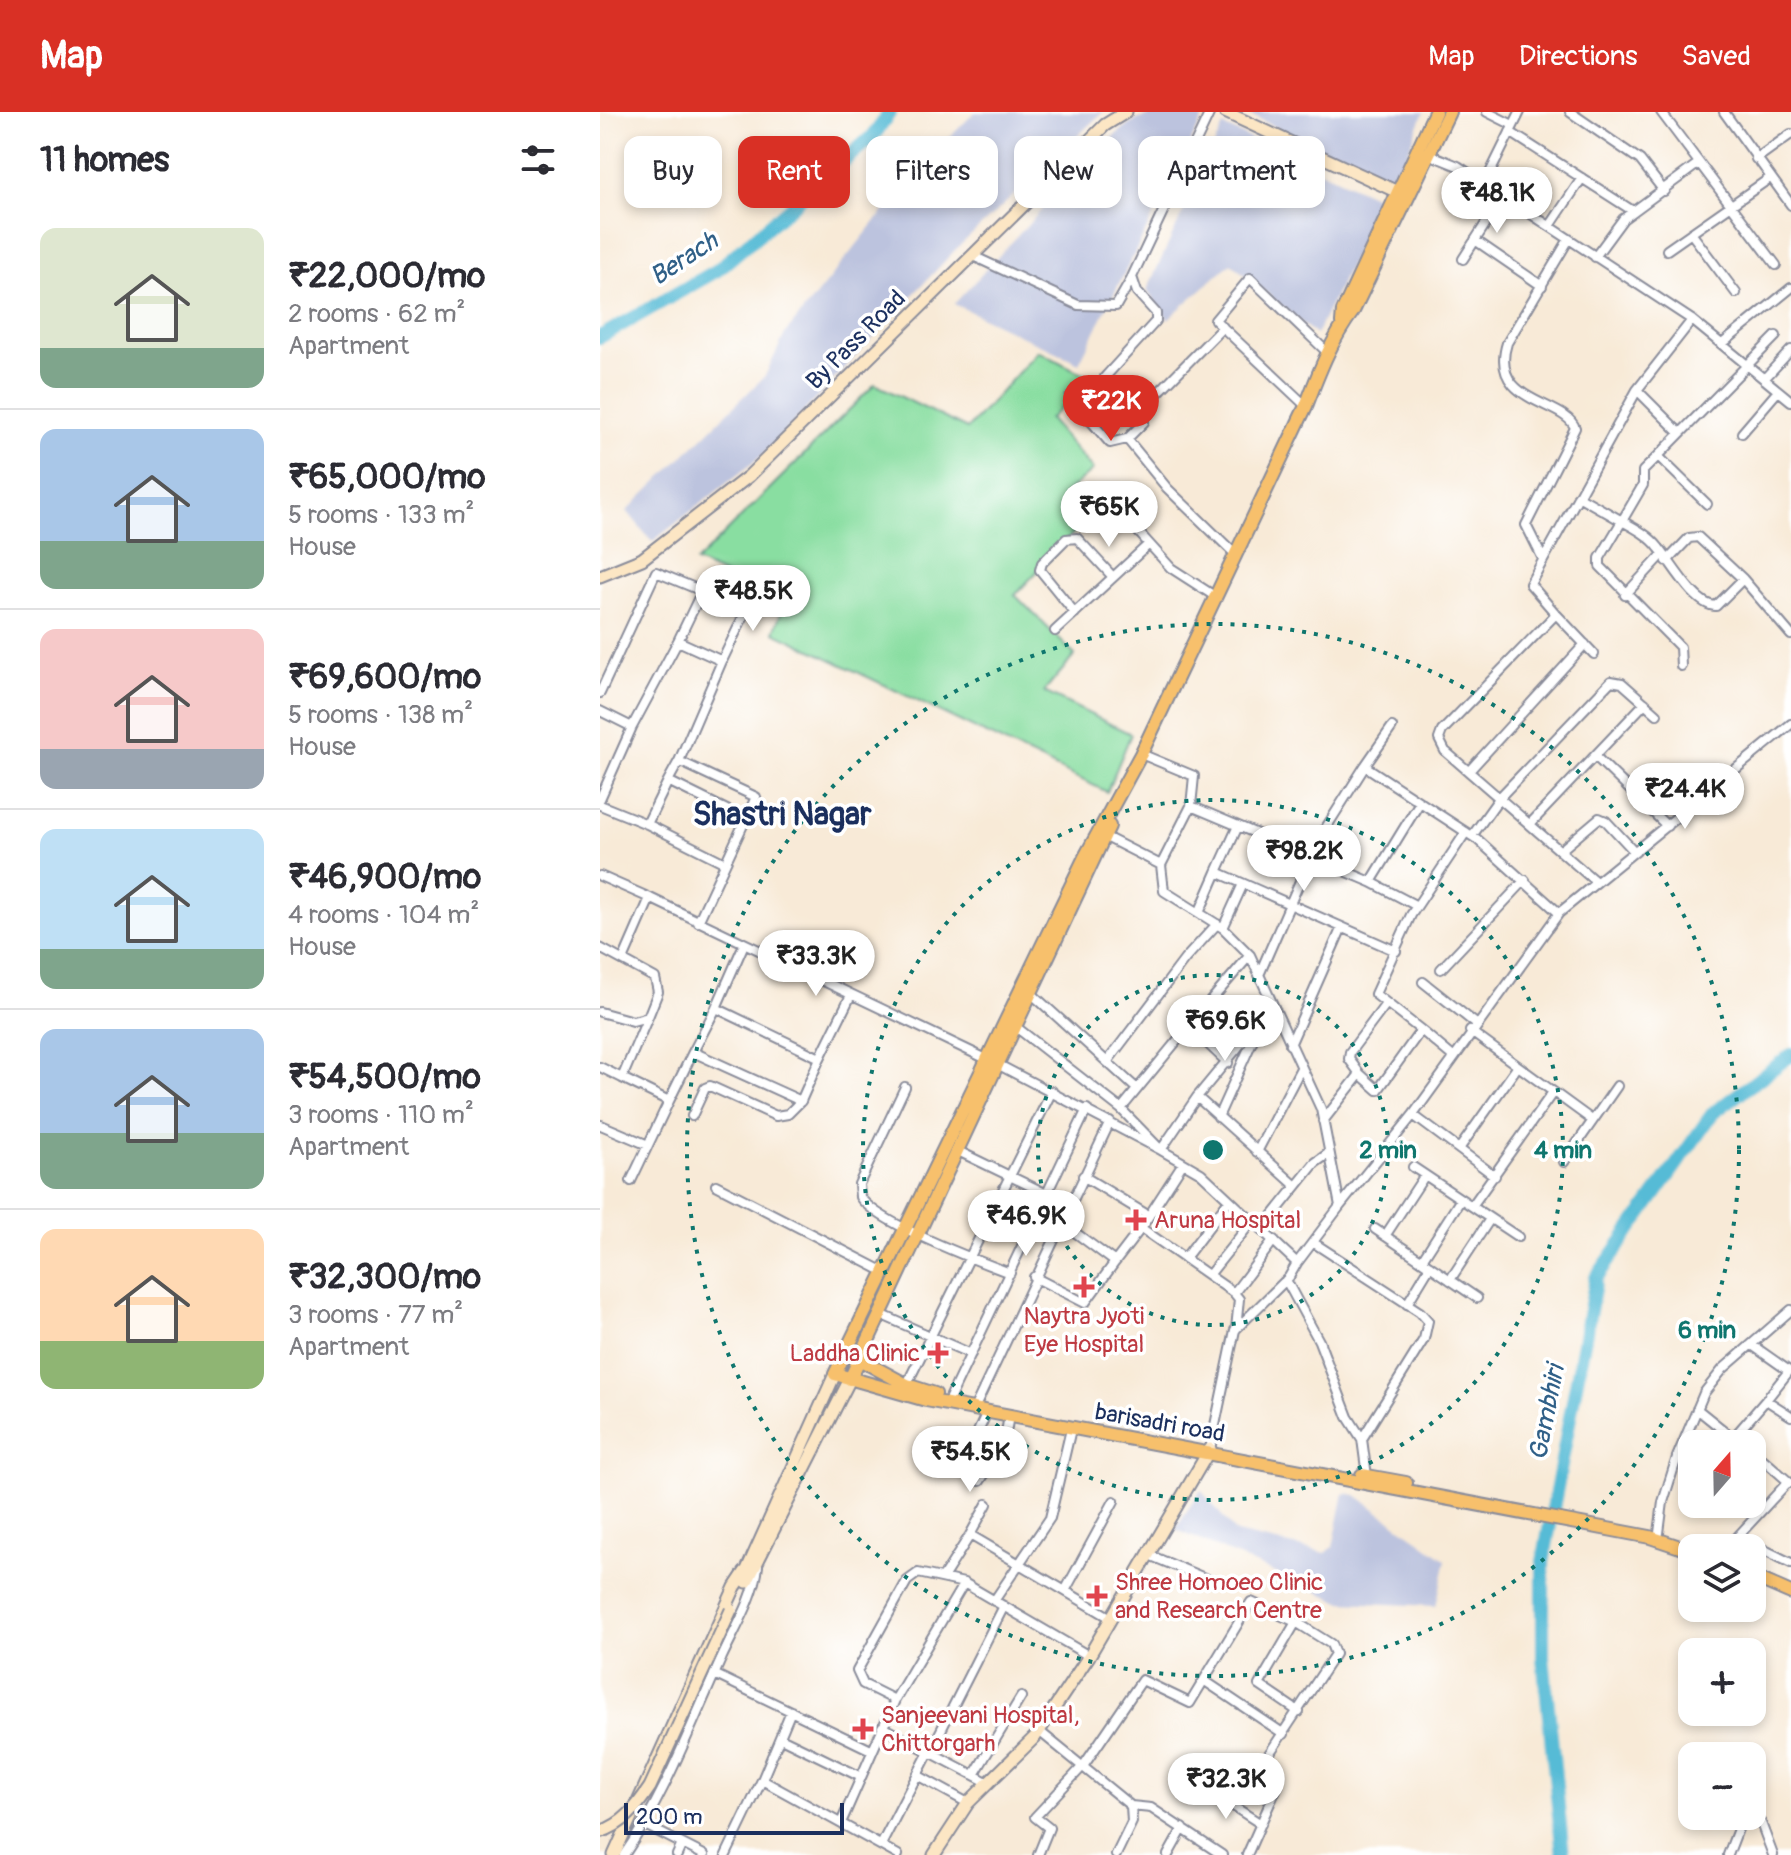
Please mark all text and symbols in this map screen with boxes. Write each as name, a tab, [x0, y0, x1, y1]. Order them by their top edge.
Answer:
text: Map	[40, 32, 103, 80]
text: Map	[1428, 39, 1475, 74]
text: Directions	[1519, 39, 1638, 74]
text: Saved	[1682, 39, 1751, 74]
chip: Buy	[624, 136, 722, 208]
chip: Rent	[738, 136, 850, 208]
chip: Filters	[866, 136, 998, 208]
chip: New	[1014, 136, 1122, 208]
chip: Apartment	[1138, 136, 1325, 208]
icon: filters	[516, 138, 560, 182]
text: 11 homes	[40, 139, 169, 182]
pin: ₹48.1K	[1432, 167, 1562, 235]
text: ₹48.1K	[1459, 177, 1535, 209]
water label: Berach	[644, 224, 725, 293]
text: ₹22,000/mo	[288, 255, 485, 298]
icon: home	[104, 260, 200, 356]
street label: By Pass Road	[800, 284, 912, 396]
text: 2 rooms · 62 m²	[288, 298, 465, 330]
text: Apartment	[288, 330, 409, 362]
pin: ₹22K	[1064, 375, 1158, 443]
text: ₹22K	[1081, 385, 1141, 417]
text: ₹65,000/mo	[288, 456, 486, 499]
icon: home	[104, 461, 200, 557]
pin: ₹65K	[1062, 481, 1156, 549]
text: ₹65K	[1079, 491, 1139, 523]
text: 5 rooms · 133 m²	[288, 499, 474, 531]
text: House	[288, 531, 356, 563]
pin: ₹48.5K	[688, 565, 818, 633]
text: ₹48.5K	[713, 575, 793, 607]
text: ₹69,600/mo	[288, 656, 481, 699]
icon: home	[104, 661, 200, 757]
text: 5 rooms · 138 m²	[288, 699, 473, 731]
text: House	[288, 731, 356, 763]
pin: ₹24.4K	[1620, 763, 1750, 831]
text: ₹24.4K	[1644, 773, 1726, 805]
district label: Shastri Nagar	[693, 795, 872, 835]
pin: ₹98.2K	[1239, 825, 1369, 893]
text: ₹98.2K	[1265, 835, 1343, 867]
text: ₹46,900/mo	[288, 856, 481, 899]
icon: home	[104, 861, 200, 957]
text: 4 rooms · 104 m²	[288, 899, 479, 931]
pin: ₹33.3K	[751, 930, 881, 998]
text: House	[288, 931, 356, 963]
text: ₹33.3K	[776, 940, 856, 972]
pin: ₹69.6K	[1160, 995, 1290, 1063]
text: ₹69.6K	[1185, 1005, 1265, 1037]
text: ₹54,500/mo	[288, 1056, 481, 1099]
icon: home	[104, 1061, 200, 1157]
text: 3 rooms · 110 m²	[288, 1099, 474, 1131]
text: Apartment	[288, 1131, 409, 1163]
centre of rings	[1199, 1136, 1227, 1164]
text: 2 min	[1359, 1136, 1417, 1165]
text: 4 min	[1534, 1136, 1592, 1165]
pin: ₹46.9K	[961, 1190, 1091, 1258]
text: ₹46.9K	[986, 1200, 1066, 1232]
place label: Aruna Hospital	[1154, 1206, 1301, 1235]
marker: Aruna Hospital	[1125, 1209, 1147, 1231]
text: ₹32,300/mo	[288, 1256, 481, 1299]
icon: home	[104, 1261, 200, 1357]
marker: Naytra Jyoti Eye Hospital	[1073, 1276, 1095, 1298]
text: 3 rooms · 77 m²	[288, 1299, 463, 1331]
place label: Naytra Jyoti Eye Hospital	[1024, 1302, 1144, 1359]
text: 6 min	[1678, 1316, 1736, 1345]
text: Apartment	[288, 1331, 409, 1363]
place label: Laddha Clinic	[790, 1339, 920, 1368]
marker: Laddha Clinic	[927, 1342, 949, 1364]
water label: Gambhiri	[1522, 1358, 1573, 1463]
street label: barisadri road	[1093, 1397, 1227, 1449]
pin: ₹54.5K	[905, 1426, 1035, 1494]
north arrow	[1678, 1430, 1766, 1518]
map controls	[1678, 1430, 1766, 1830]
text: ₹54.5K	[930, 1436, 1010, 1468]
button: layers	[1678, 1534, 1766, 1622]
place label: Shree Homoeo Clinic and Research Centre	[1115, 1568, 1323, 1625]
marker: Shree Homoeo Clinic and Research Centre	[1086, 1585, 1108, 1607]
button: +	[1678, 1638, 1766, 1726]
place label: Sanjeevani Hospital, Chittorgarh	[881, 1701, 1080, 1758]
marker: Sanjeevani Hospital, Chittorgarh	[852, 1718, 874, 1740]
button: −	[1678, 1742, 1766, 1830]
pin: ₹32.3K	[1161, 1753, 1291, 1821]
text: ₹32.3K	[1186, 1763, 1266, 1795]
scale bar	[624, 1799, 844, 1835]
text: 200 m	[636, 1803, 703, 1831]

